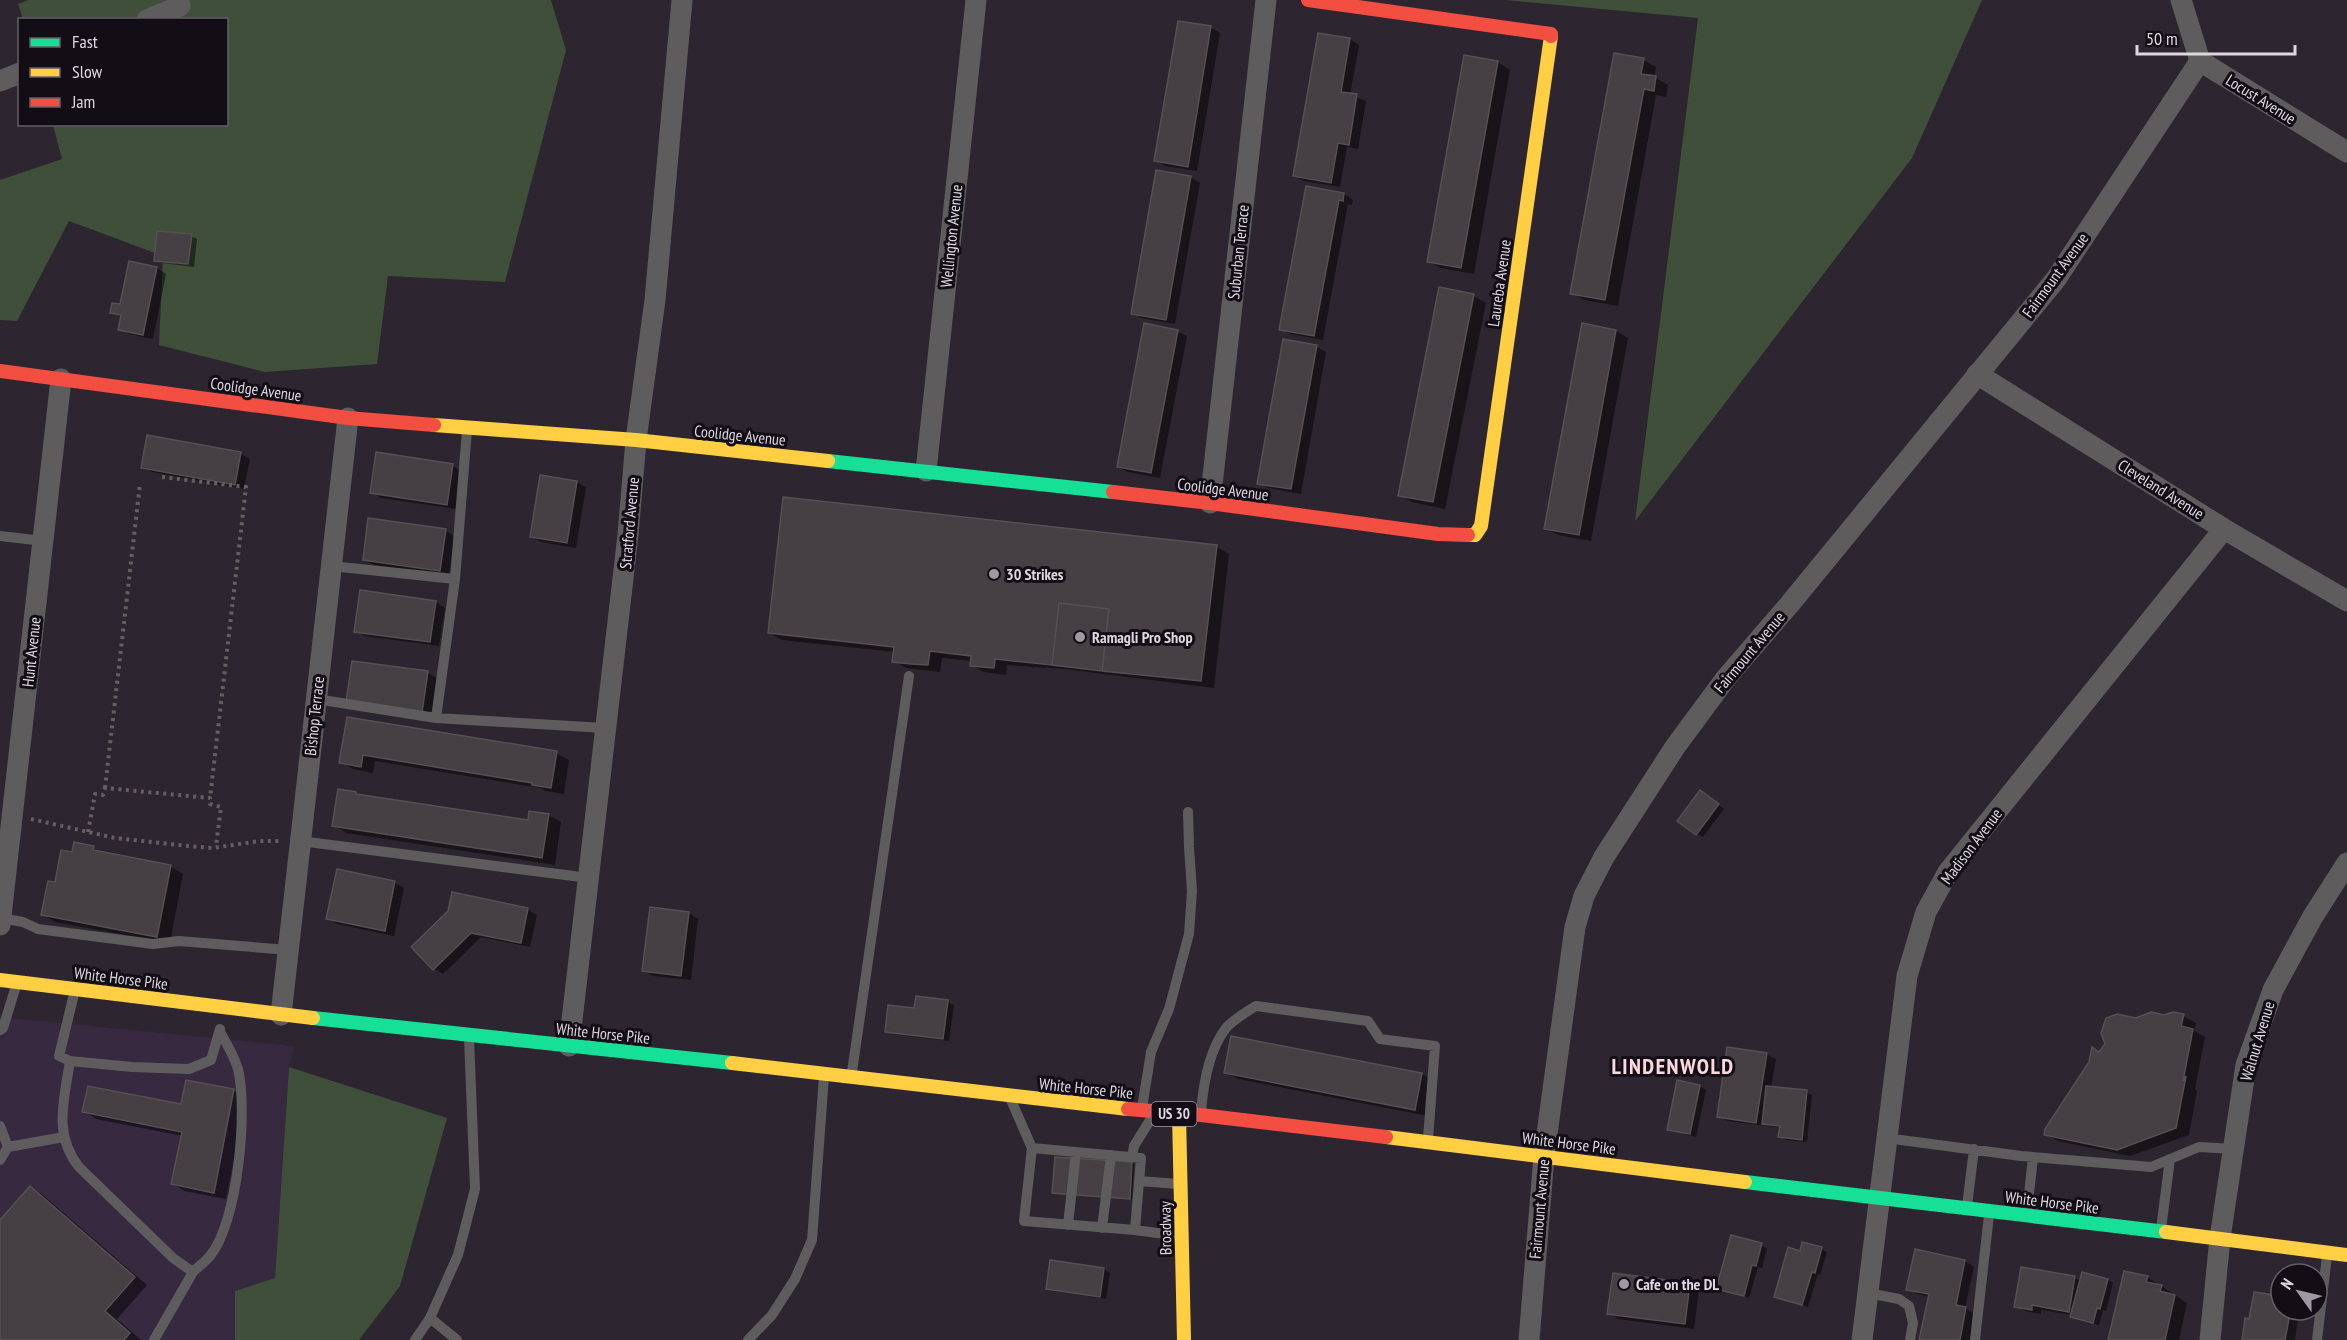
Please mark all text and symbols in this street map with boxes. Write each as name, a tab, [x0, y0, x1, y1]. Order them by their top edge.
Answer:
legend	[18, 18, 228, 126]
scale bar	[2137, 18, 2294, 56]
text: 50 m	[2146, 27, 2178, 50]
text: Fast	[72, 30, 98, 53]
text: Slow	[72, 60, 103, 83]
street label: Locust Avenue	[2222, 70, 2300, 128]
text: Jam	[71, 90, 95, 113]
street label: Wellington Avenue	[936, 184, 966, 288]
street label: Suburban Terrace	[1223, 204, 1253, 300]
street label: Fairmount Avenue	[2018, 229, 2092, 321]
street label: Laureba Avenue	[1483, 238, 1515, 328]
street label: Coolidge Avenue	[209, 373, 303, 405]
street label: Coolidge Avenue	[693, 420, 787, 450]
street label: Cleveland Avenue	[2114, 455, 2208, 523]
street label: Coolidge Avenue	[1176, 473, 1270, 505]
street label: Stratford Avenue	[615, 476, 643, 570]
place label: 30 Strikes	[1006, 564, 1064, 584]
marker: 30 Strikes	[987, 567, 1001, 581]
street label: Fairmount Avenue	[1709, 607, 1789, 697]
street label: Hunt Avenue	[17, 616, 45, 688]
place label: Ramagli Pro Shop	[1092, 627, 1193, 647]
marker: Ramagli Pro Shop	[1073, 630, 1087, 644]
street label: Bishop Terrace	[300, 675, 328, 757]
street label: Madison Avenue	[1936, 804, 2006, 888]
street label: White Horse Pike	[73, 962, 169, 994]
street label: Walnut Avenue	[2235, 999, 2279, 1083]
street label: White Horse Pike	[555, 1018, 651, 1048]
district label: LINDENWOLD	[1611, 1052, 1735, 1080]
street label: White Horse Pike	[1038, 1073, 1134, 1103]
road number: US 30	[1152, 1102, 1196, 1126]
street label: White Horse Pike	[1521, 1127, 1617, 1159]
street label: Fairmount Avenue	[1525, 1158, 1553, 1260]
street label: White Horse Pike	[2004, 1186, 2100, 1218]
street label: Broadway	[1155, 1201, 1175, 1255]
north arrow	[2269, 1262, 2329, 1322]
place label: Cafe on the DL	[1636, 1274, 1719, 1294]
text: N	[2276, 1274, 2297, 1293]
marker: Cafe on the DL	[1617, 1277, 1631, 1291]

